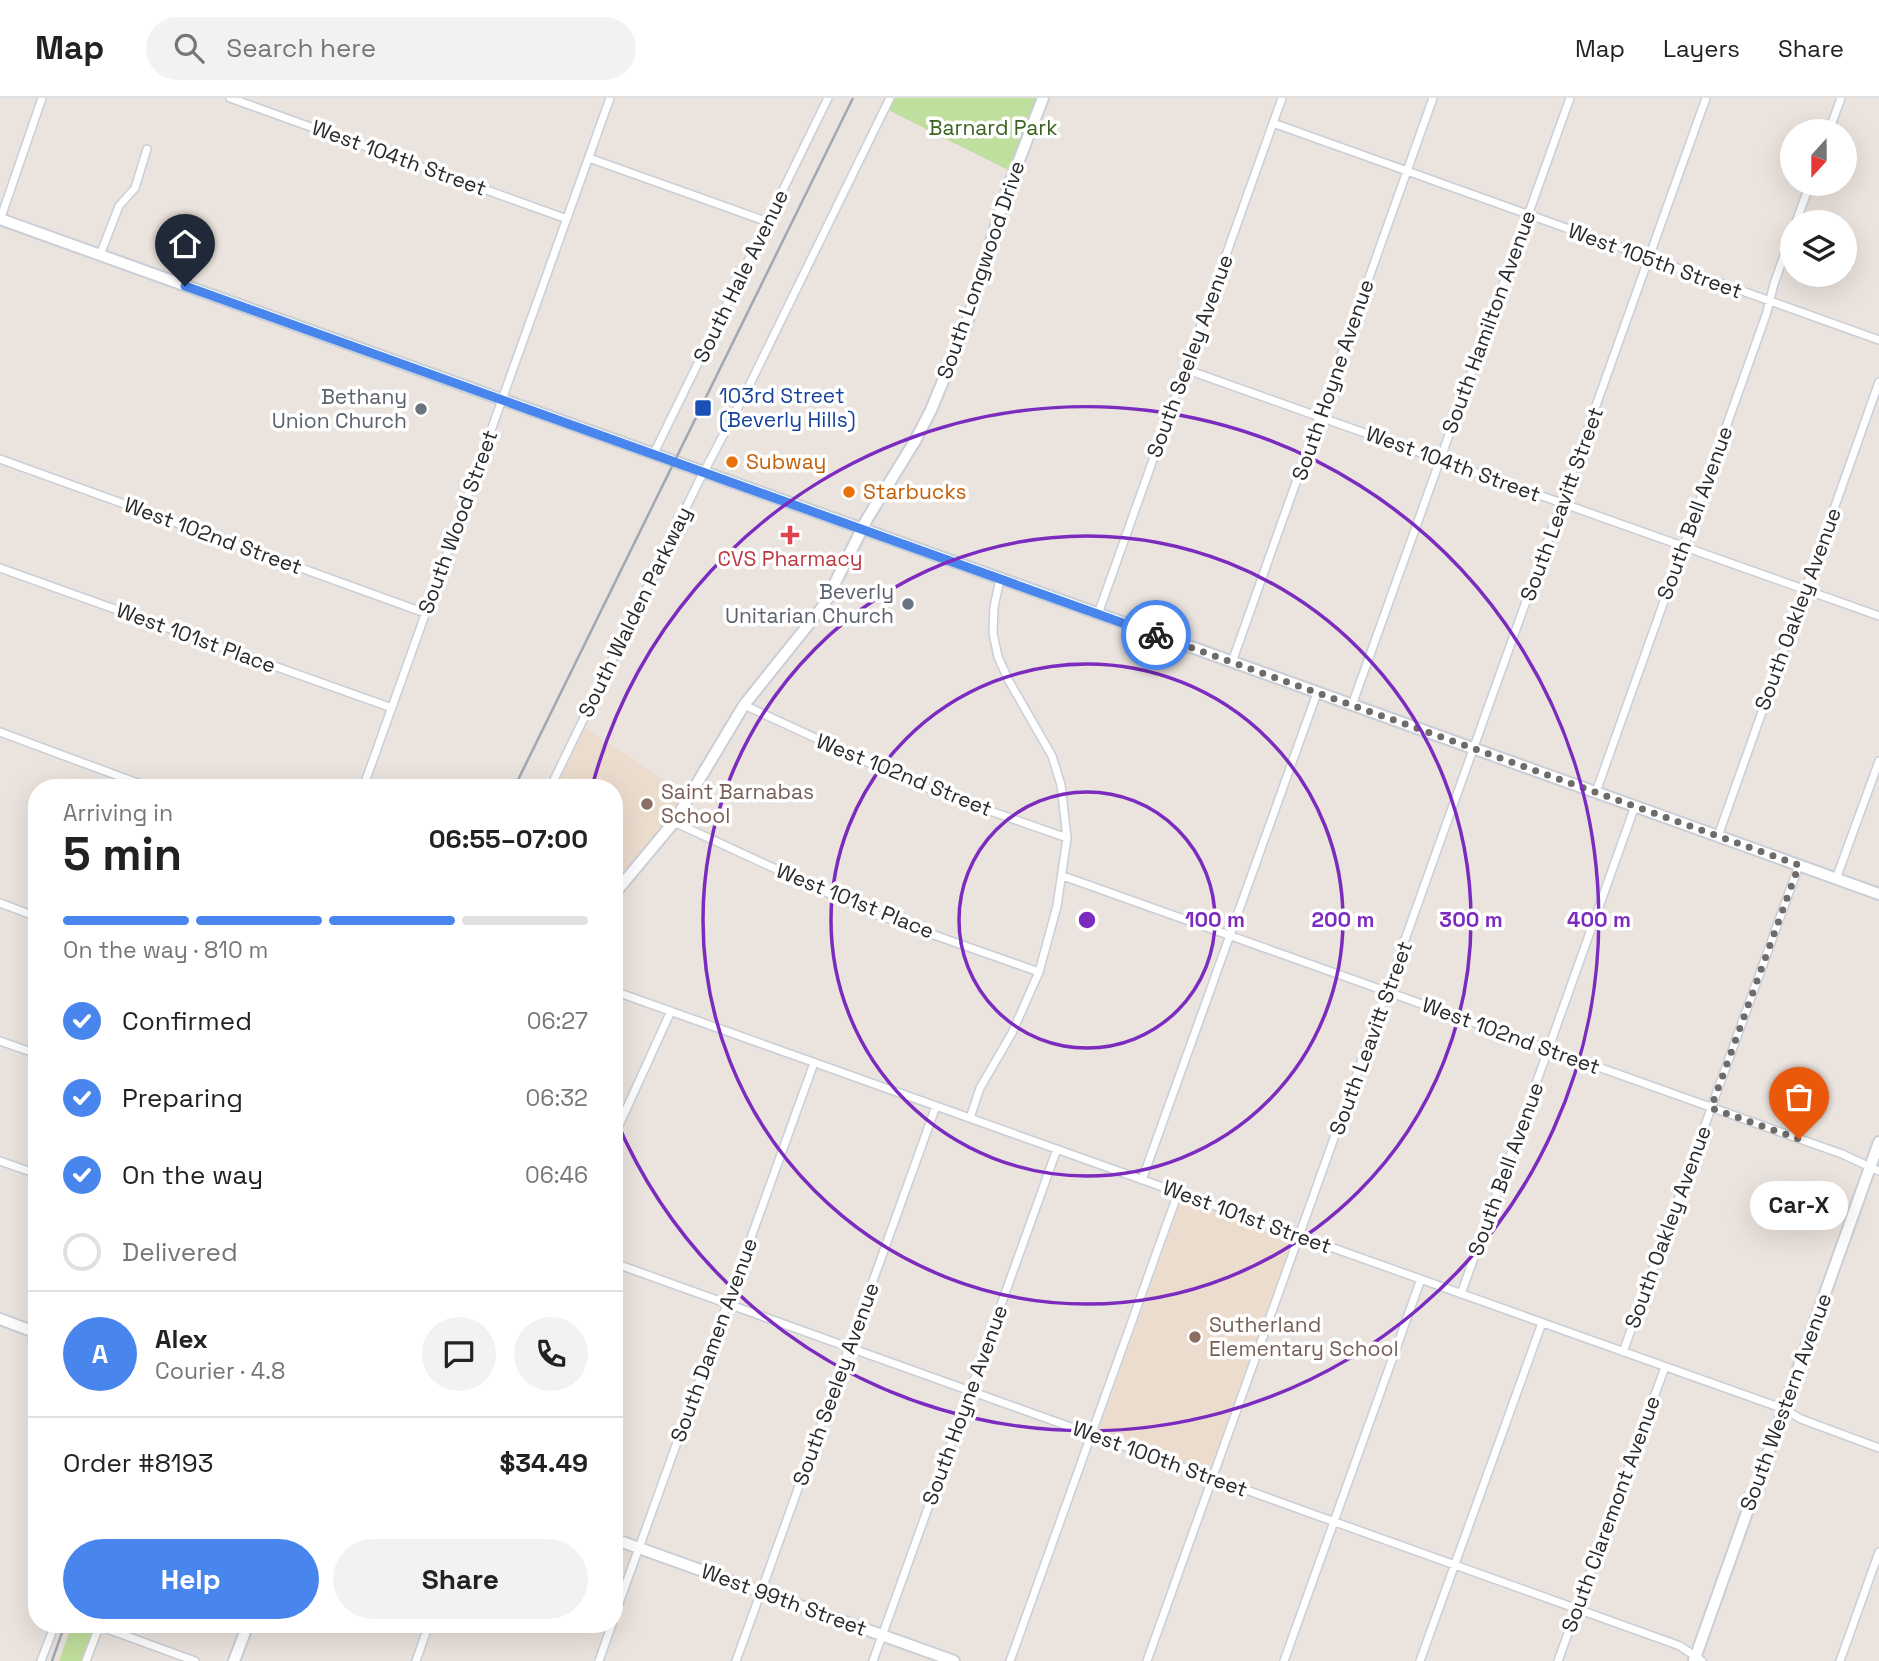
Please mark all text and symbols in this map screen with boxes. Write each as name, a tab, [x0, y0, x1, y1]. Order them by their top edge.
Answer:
search box	[146, 17, 636, 80]
text: Map	[35, 27, 104, 69]
icon: search	[170, 29, 208, 67]
text: Search here	[226, 31, 376, 65]
text: Map	[1575, 33, 1625, 64]
text: Layers	[1663, 33, 1740, 64]
text: Share	[1778, 33, 1844, 64]
street label: West 104th Street	[308, 113, 490, 202]
park label: Barnard Park	[929, 114, 1057, 141]
north arrow	[1780, 119, 1857, 196]
map controls	[1780, 119, 1857, 287]
street label: South Longwood Drive	[930, 157, 1031, 383]
street label: South Hale Avenue	[687, 185, 794, 367]
street label: South Hamilton Avenue	[1436, 207, 1541, 437]
button: layers	[1780, 210, 1857, 287]
pin	[155, 214, 215, 286]
street label: West 105th Street	[1564, 216, 1746, 305]
icon: home	[166, 225, 204, 263]
street label: South Seeley Avenue	[1140, 251, 1239, 461]
street label: South Hoyne Avenue	[1285, 276, 1380, 484]
place label: 103rd Street (Beverly Hills)	[719, 382, 856, 433]
place label: Bethany Union Church	[272, 383, 407, 434]
marker: 103rd Street (Beverly Hills)	[693, 398, 713, 418]
marker: Bethany Union Church	[413, 401, 429, 417]
street label: South Leavitt Street	[1514, 403, 1609, 605]
street label: West 104th Street	[1362, 419, 1544, 508]
street label: South Bell Avenue	[1651, 422, 1738, 603]
street label: South Wood Street	[412, 426, 503, 617]
place label: Subway	[746, 448, 826, 475]
marker: Subway	[724, 454, 740, 470]
place label: Starbucks	[863, 478, 967, 505]
marker: Starbucks	[841, 484, 857, 500]
street label: West 102nd Street	[121, 491, 306, 580]
street label: South Walden Parkway	[572, 502, 697, 722]
street label: South Oakley Avenue	[1748, 504, 1847, 714]
marker: CVS Pharmacy	[782, 527, 798, 543]
place label: CVS Pharmacy	[717, 545, 863, 572]
place label: Beverly Unitarian Church	[725, 578, 894, 629]
street label: West 101st Place	[113, 596, 280, 679]
marker: Beverly Unitarian Church	[900, 596, 916, 612]
courier	[1121, 600, 1191, 670]
icon: bike	[1137, 616, 1175, 654]
street label: West 102nd Street	[812, 727, 996, 822]
place label: Saint Barnabas School	[661, 778, 814, 829]
marker: Saint Barnabas School	[639, 796, 655, 812]
text: Arriving in	[63, 798, 173, 828]
text: 06:55–07:00	[429, 822, 588, 856]
text: 5 min	[63, 825, 182, 883]
street label: West 101st Place	[772, 857, 938, 944]
text: 100 m	[1185, 906, 1245, 933]
text: 200 m	[1312, 906, 1374, 933]
text: 300 m	[1439, 906, 1503, 933]
text: 400 m	[1567, 906, 1631, 933]
centre of rings	[1075, 908, 1099, 932]
text: On the way · 810 m	[63, 935, 268, 965]
street label: South Leavitt Street	[1323, 937, 1418, 1139]
street label: West 102nd Street	[1419, 991, 1604, 1080]
icon: check	[63, 1002, 101, 1040]
text: Confirmed	[122, 1004, 252, 1038]
text: 06:27	[527, 1006, 588, 1036]
pin	[1769, 1067, 1829, 1139]
street label: South Bell Avenue	[1462, 1078, 1549, 1259]
icon: bag	[1780, 1078, 1818, 1116]
icon: check	[63, 1079, 101, 1117]
text: Preparing	[122, 1081, 243, 1115]
text: 06:32	[526, 1083, 588, 1113]
street label: South Oakley Avenue	[1618, 1122, 1717, 1332]
icon: check	[63, 1156, 101, 1194]
text: On the way	[122, 1158, 263, 1192]
text: 06:46	[525, 1160, 588, 1190]
street label: West 101st Street	[1159, 1173, 1335, 1260]
callout: Car-X	[1750, 1181, 1848, 1230]
text: Car-X	[1769, 1190, 1829, 1220]
street label: South Damen Avenue	[664, 1234, 763, 1446]
text: Delivered	[122, 1235, 238, 1269]
street label: South Seeley Avenue	[786, 1279, 885, 1489]
street label: South Western Avenue	[1734, 1289, 1837, 1514]
street label: South Hoyne Avenue	[916, 1301, 1013, 1509]
place label: Sutherland Elementary School	[1209, 1311, 1399, 1362]
button: chat	[422, 1317, 496, 1391]
button: phone	[514, 1317, 588, 1391]
text: Alex	[155, 1322, 208, 1356]
marker: Sutherland Elementary School	[1187, 1329, 1203, 1345]
text: A	[92, 1337, 108, 1371]
text: Courier · 4.8	[155, 1356, 285, 1386]
street label: South Claremont Avenue	[1555, 1392, 1666, 1636]
street label: West 100th Street	[1069, 1414, 1251, 1503]
text: Order #8193	[63, 1446, 213, 1480]
text: $34.49	[500, 1446, 588, 1480]
button: Help	[63, 1539, 319, 1619]
button: Share	[333, 1539, 588, 1619]
street label: West 99th Street	[698, 1557, 871, 1642]

